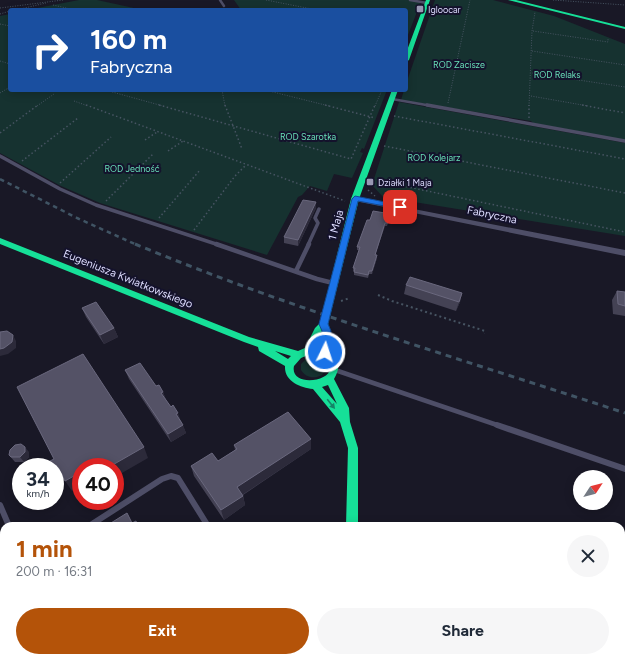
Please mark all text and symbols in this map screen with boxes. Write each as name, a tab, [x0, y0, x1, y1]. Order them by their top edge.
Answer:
marker: Igloocar	[415, 4, 425, 14]
place label: Igloocar	[428, 4, 461, 15]
text: 160 m	[90, 22, 167, 56]
icon: right	[24, 24, 76, 76]
text: Fabryczna	[90, 56, 173, 78]
park label: ROD Zacisze	[433, 59, 485, 70]
park label: ROD Relaks	[534, 69, 580, 80]
park label: ROD Szarotka	[280, 131, 336, 142]
park label: ROD Kolejarz	[407, 152, 461, 163]
park label: ROD Jedność	[104, 163, 160, 174]
marker: Działki 1 Maja	[365, 177, 375, 187]
place label: Działki 1 Maja	[378, 177, 432, 188]
pin	[383, 190, 417, 224]
icon: arrive	[389, 196, 411, 218]
street label: Fabryczna	[466, 203, 518, 227]
street label: 1 Maja	[326, 208, 346, 242]
street label: Eugeniusza Kwiatkowskiego	[61, 247, 195, 311]
position arrow	[304, 331, 346, 373]
one-way arrow	[326, 398, 335, 409]
speed limit sign: 40	[72, 458, 124, 510]
text: 34	[26, 467, 50, 491]
north arrow	[573, 470, 613, 510]
map controls	[573, 470, 613, 510]
text: km/h	[27, 487, 49, 500]
text: 1 min	[16, 534, 73, 563]
button: close	[567, 535, 609, 577]
text: 200 m · 16:31	[16, 564, 92, 579]
button: Exit	[16, 608, 309, 654]
button: Share	[317, 608, 609, 654]

